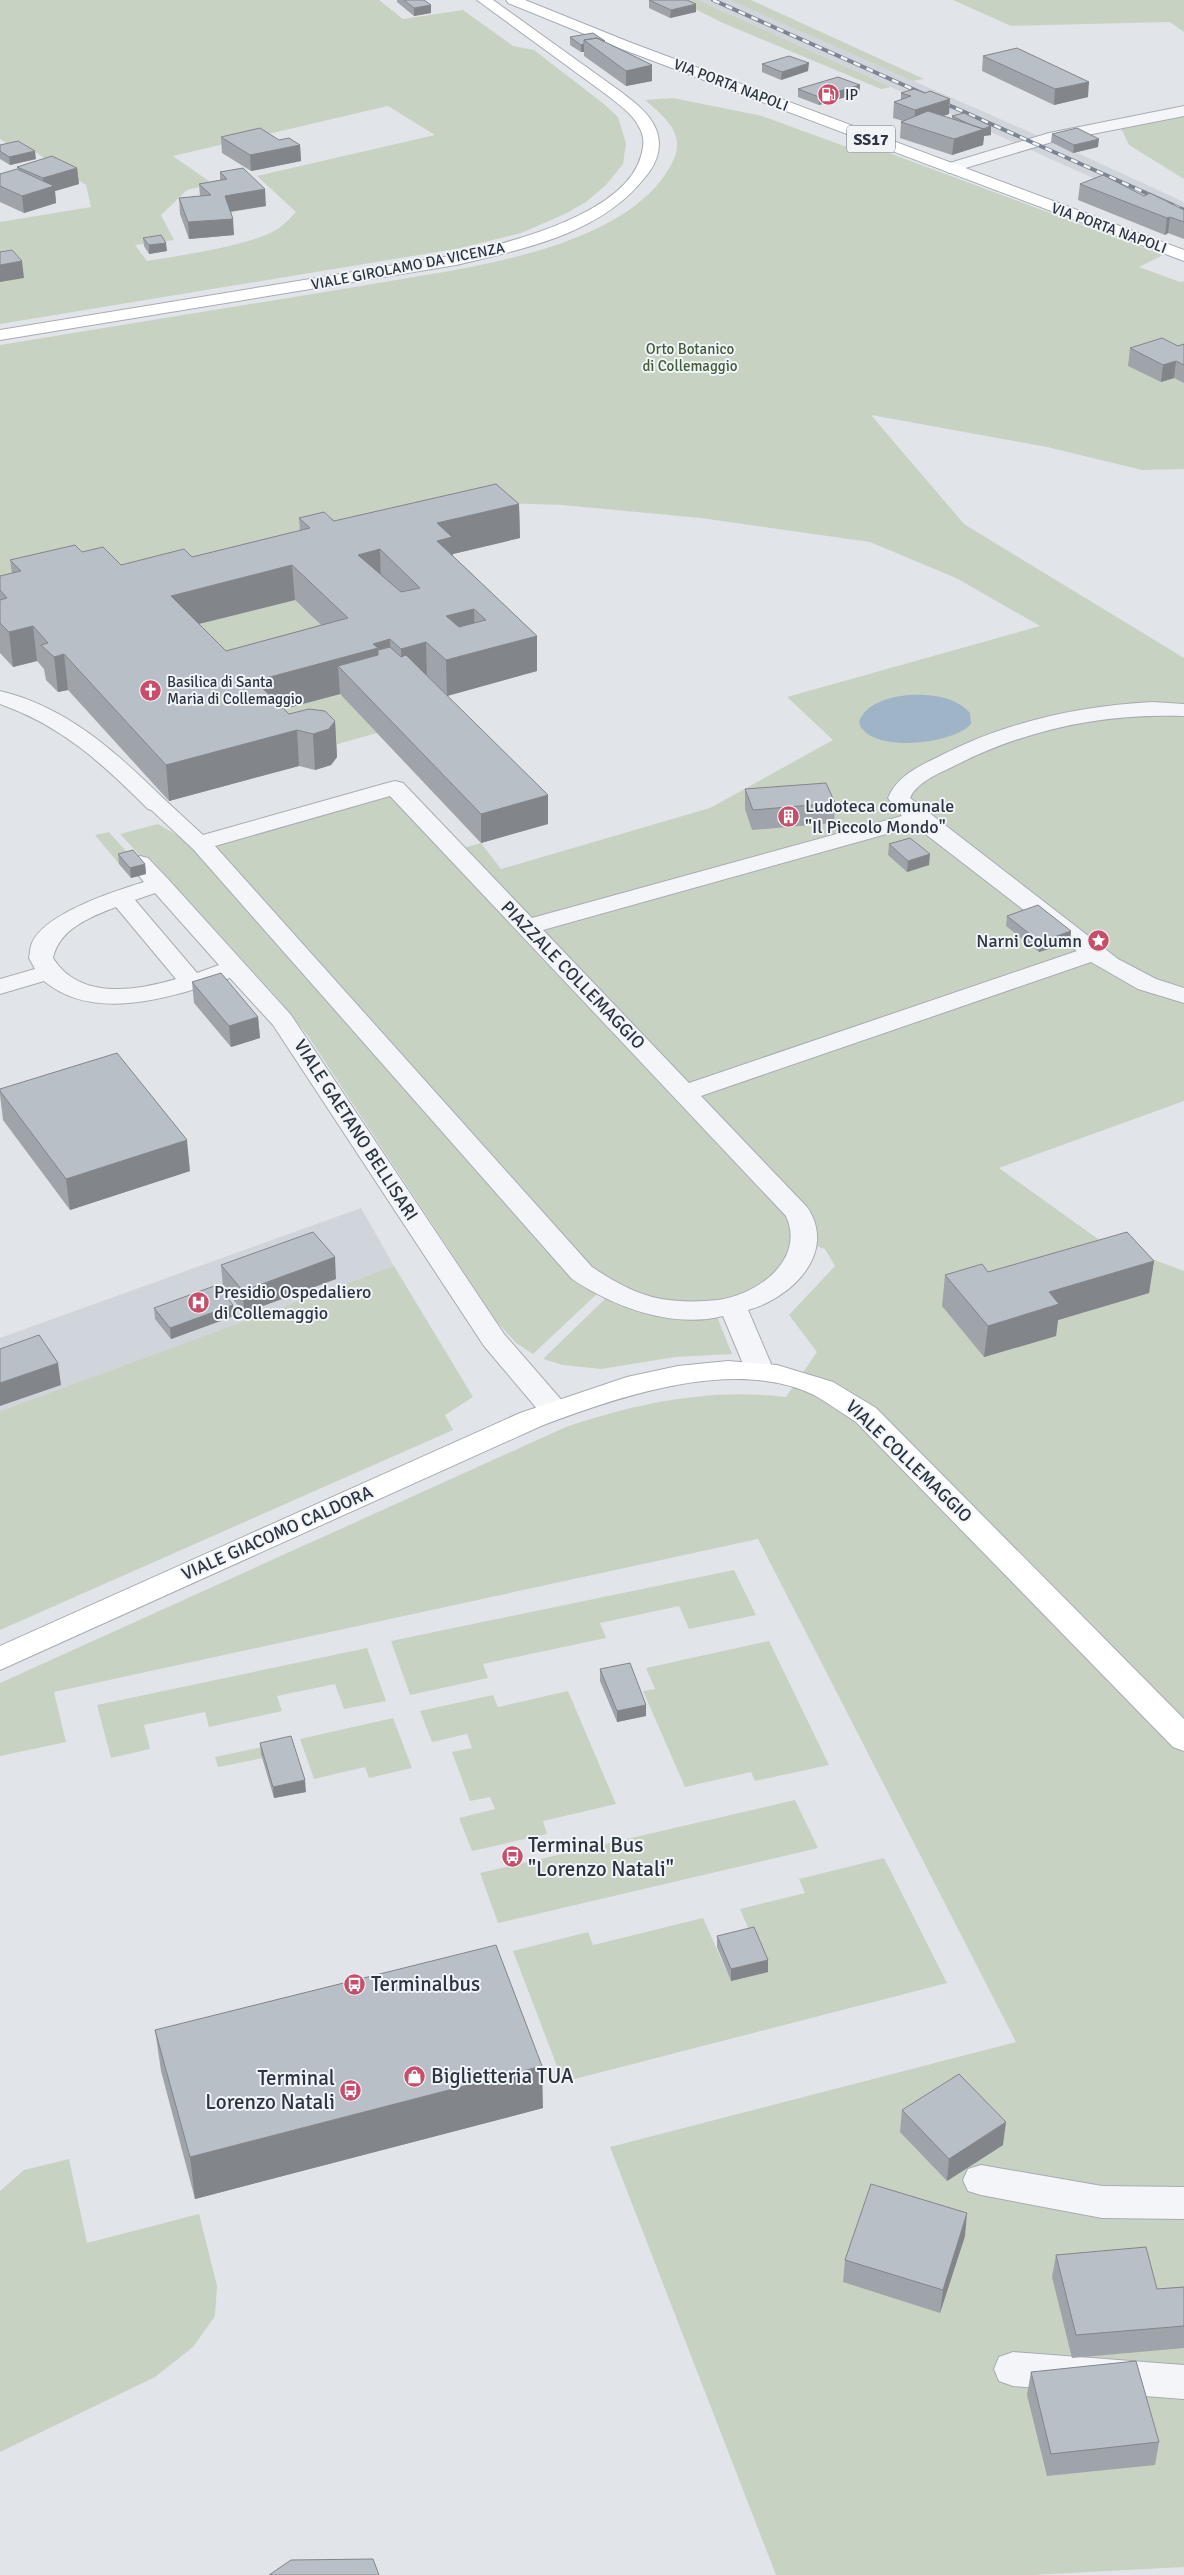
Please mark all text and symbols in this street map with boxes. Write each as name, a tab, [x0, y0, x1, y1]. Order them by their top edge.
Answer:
street label: VIA PORTA NAPOLI	[671, 55, 791, 115]
fuel station icon: IP	[817, 83, 841, 107]
place label: IP	[845, 86, 858, 104]
road number: SS17	[847, 126, 895, 152]
street label: VIA PORTA NAPOLI	[1049, 199, 1169, 257]
street label: VIALE GIROLAMO DA VICENZA	[310, 238, 506, 294]
park label: Orto Botanico di Collemaggio	[642, 340, 738, 375]
place label: Basilica di Santa Maria di Collemaggio	[167, 673, 303, 708]
church icon: Basilica di Santa Maria di Collemaggio	[139, 679, 163, 703]
place label: Ludoteca comunale "Il Piccolo Mondo"	[805, 795, 954, 838]
building icon: Ludoteca comunale "Il Piccolo Mondo"	[777, 804, 801, 828]
street label: PIAZZALE COLLEMAGGIO	[496, 896, 650, 1054]
place icon: Narni Column	[1086, 929, 1110, 953]
place label: Narni Column	[976, 930, 1082, 952]
street label: VIALE GAETANO BELLISARI	[289, 1035, 423, 1225]
place label: Presidio Ospedaliero di Collemaggio	[214, 1281, 371, 1324]
hospital icon: Presidio Ospedaliero di Collemaggio	[186, 1290, 210, 1314]
street label: VIALE COLLEMAGGIO	[841, 1395, 977, 1527]
street label: VIALE GIACOMO CALDORA	[178, 1481, 376, 1585]
place label: Terminal Bus "Lorenzo Natali"	[528, 1832, 674, 1882]
bus stop icon: Terminal Bus "Lorenzo Natali"	[500, 1845, 524, 1869]
place label: Terminalbus	[371, 1971, 480, 1997]
bus stop icon: Terminalbus	[343, 1972, 367, 1996]
place label: Biglietteria TUA	[431, 2063, 574, 2089]
shop icon: Biglietteria TUA	[403, 2064, 427, 2088]
place label: Terminal Lorenzo Natali	[205, 2065, 335, 2115]
bus stop icon: Terminal Lorenzo Natali	[339, 2078, 363, 2102]

